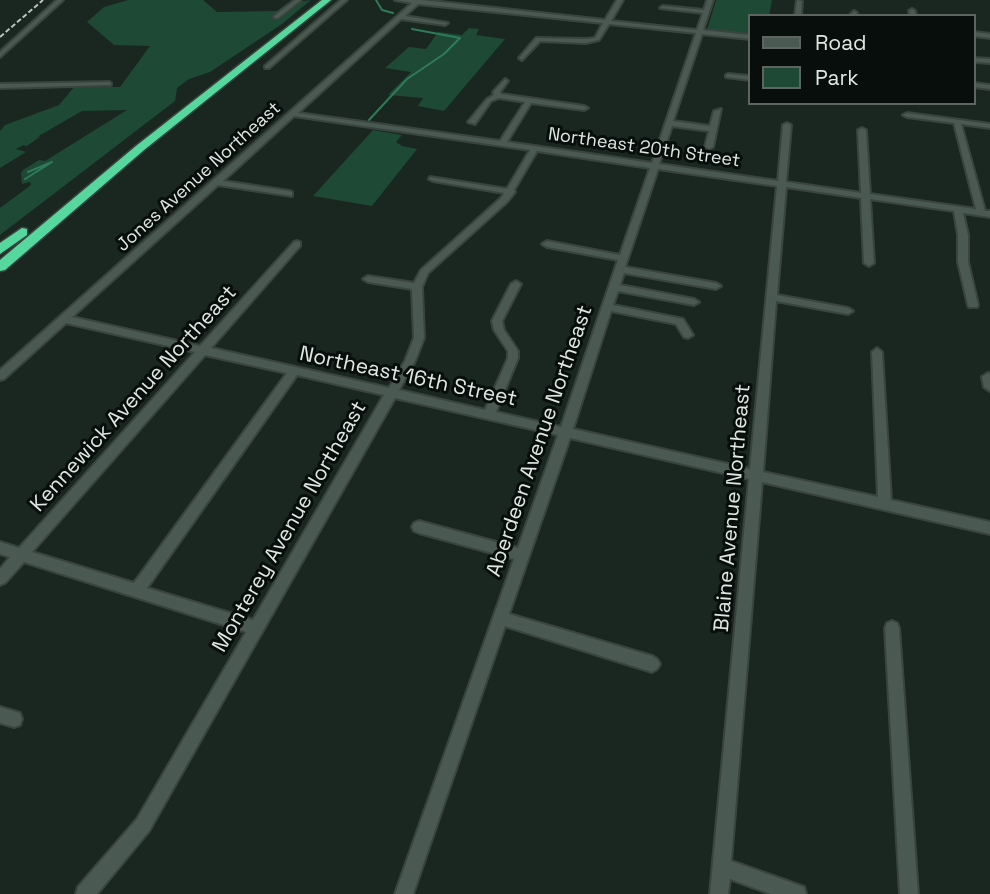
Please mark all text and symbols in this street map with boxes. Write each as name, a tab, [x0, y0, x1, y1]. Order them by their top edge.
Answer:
legend	[748, 14, 976, 105]
text: Road	[815, 29, 867, 56]
text: Park	[815, 64, 859, 91]
street label: Jones Avenue Northeast	[113, 98, 285, 256]
street label: Northeast 20th Street	[547, 124, 741, 172]
street label: Kennewick Avenue Northeast	[26, 281, 242, 517]
street label: Aberdeen Avenue Northeast	[482, 302, 598, 580]
street label: Northeast 16th Street	[297, 342, 519, 412]
street label: Blaine Avenue Northeast	[710, 383, 756, 633]
street label: Monterey Avenue Northeast	[208, 397, 372, 657]

